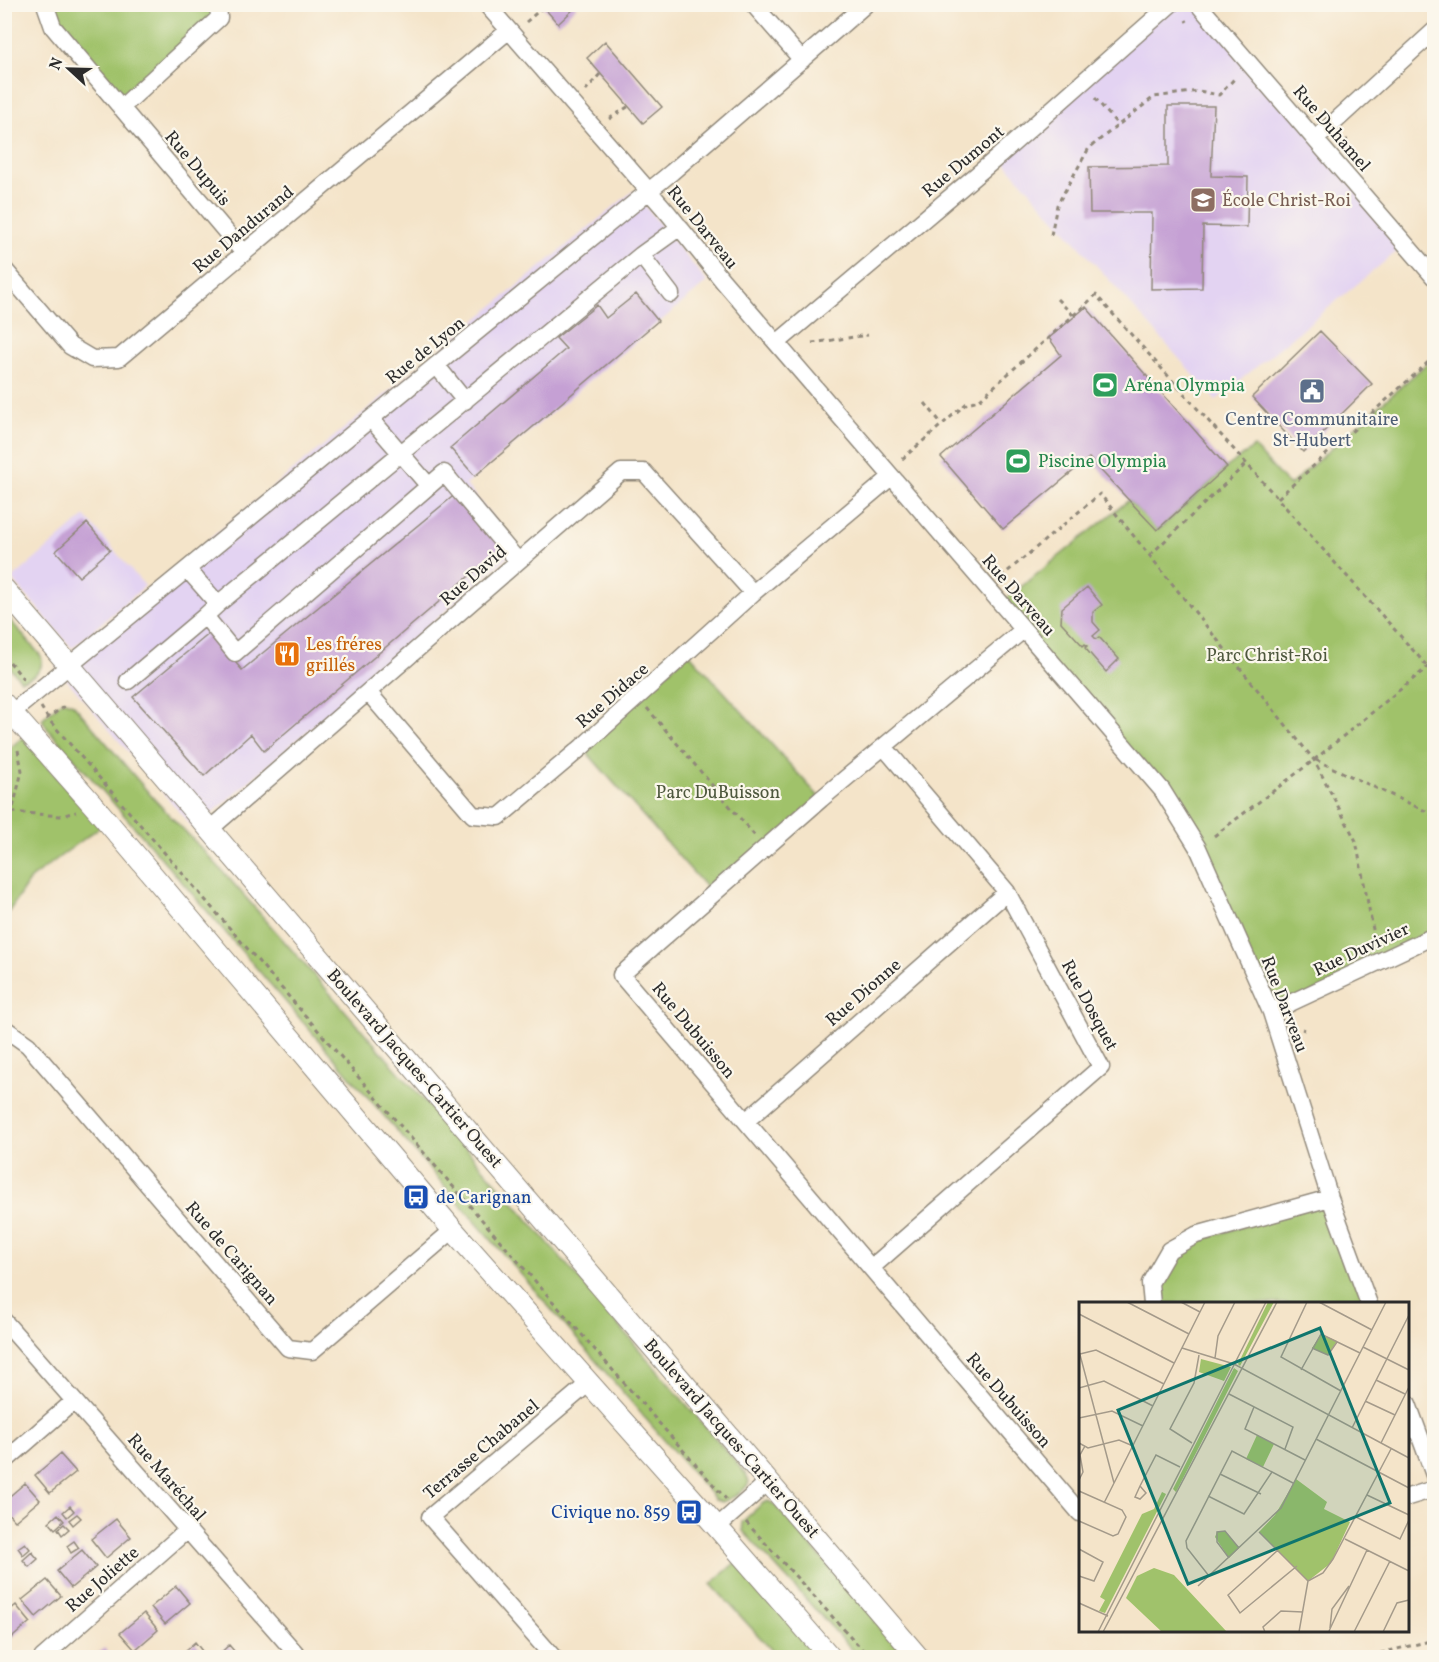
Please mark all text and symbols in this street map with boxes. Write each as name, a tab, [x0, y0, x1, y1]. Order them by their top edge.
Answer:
north arrow	[39, 39, 99, 99]
text: N	[45, 54, 69, 74]
street label: Rue Duhamel	[1286, 80, 1376, 178]
street label: Rue Dumont	[917, 120, 1010, 204]
street label: Rue Dupuis	[158, 126, 236, 212]
street label: Rue Dandurand	[188, 180, 300, 280]
street label: Rue Darveau	[660, 181, 743, 275]
school or university icon: École Christ-Roi	[1188, 185, 1218, 215]
place label: École Christ-Roi	[1222, 189, 1351, 214]
street label: Rue de Lyon	[381, 311, 471, 391]
sports icon: Aréna Olympia	[1090, 370, 1120, 400]
place label: Aréna Olympia	[1124, 374, 1245, 399]
public building icon: Centre Communitaire St-Hubert	[1297, 376, 1327, 406]
place label: Centre Communitaire St-Hubert	[1225, 408, 1399, 454]
sports icon: Piscine Olympia	[1003, 446, 1033, 476]
place label: Piscine Olympia	[1038, 450, 1167, 475]
street label: Rue David	[435, 540, 513, 612]
street label: Rue Darveau	[975, 550, 1061, 642]
place label: Les fréres grillés	[306, 633, 382, 679]
restaurant icon: Les fréres grillés	[272, 639, 302, 669]
park label: Parc Christ-Roi	[1206, 644, 1328, 669]
street label: Rue Didace	[571, 658, 655, 735]
park label: Parc DuBuisson	[656, 781, 780, 806]
street label: Rue Duvivier	[1310, 917, 1414, 984]
street label: Rue Dionne	[821, 953, 907, 1033]
street label: Rue Darveau	[1254, 953, 1313, 1056]
street label: Rue Dosquet	[1054, 956, 1123, 1056]
street label: Boulevard Jacques-Cartier Ouest	[320, 964, 508, 1174]
street label: Rue Dubuisson	[645, 977, 741, 1085]
bus stop icon: de Carignan	[401, 1182, 431, 1212]
place label: de Carignan	[436, 1186, 532, 1211]
street label: Rue de Carignan	[179, 1197, 283, 1312]
inset map	[1079, 1302, 1409, 1632]
street label: Boulevard Jacques-Cartier Ouest	[637, 1334, 825, 1544]
street label: Rue Dubuisson	[959, 1348, 1057, 1454]
street label: Terrasse Chabanel	[419, 1394, 545, 1506]
street label: Rue Maréchal	[121, 1429, 211, 1527]
bus stop icon: Civique no. 859	[674, 1497, 704, 1527]
place label: Civique no. 859	[551, 1501, 670, 1526]
street label: Rue Joliette	[61, 1541, 145, 1619]

